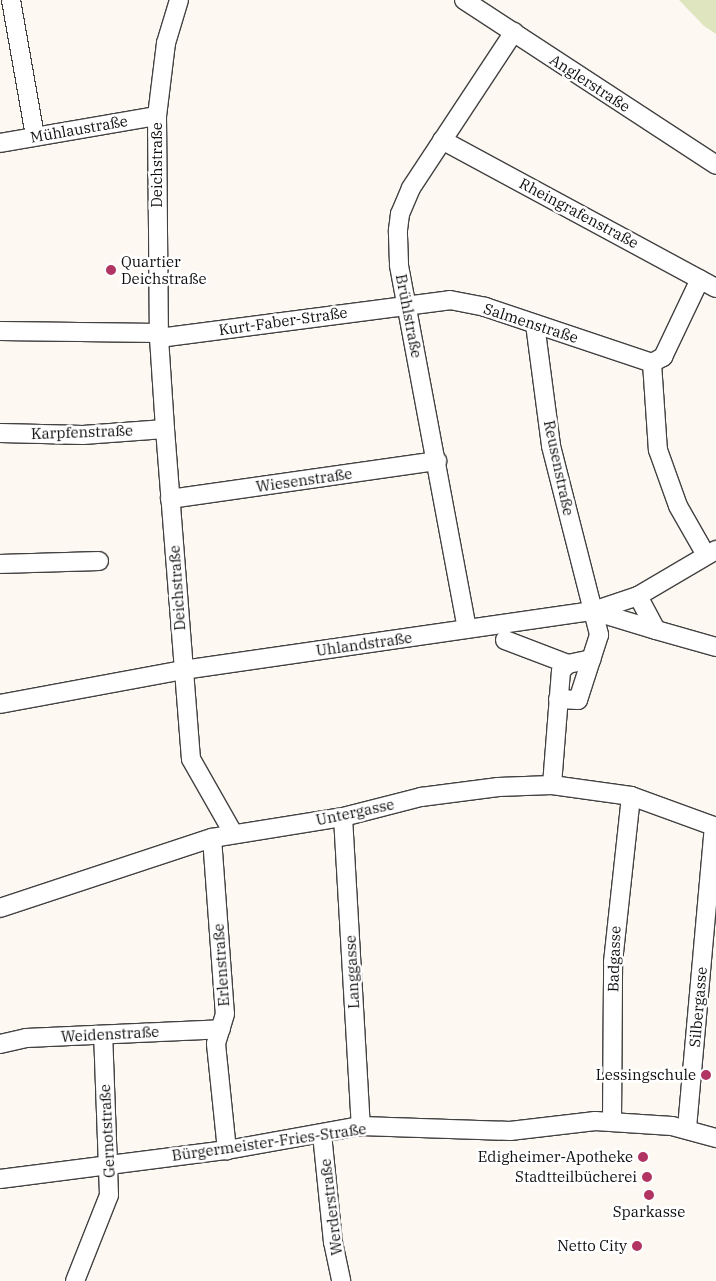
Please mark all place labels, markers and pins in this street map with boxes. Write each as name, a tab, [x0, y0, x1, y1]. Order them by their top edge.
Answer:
place label: Quartier Deichstraße	[121, 252, 206, 287]
marker: Quartier Deichstraße	[105, 264, 117, 276]
place label: Lessingschule	[596, 1066, 696, 1084]
marker: Lessingschule	[700, 1069, 712, 1081]
place label: Edigheimer-Apotheke	[478, 1148, 633, 1166]
marker: Edigheimer-Apotheke	[637, 1151, 649, 1163]
place label: Stadtteilbücherei	[515, 1168, 637, 1186]
marker: Stadtteilbücherei	[641, 1171, 653, 1183]
marker: Sparkasse	[643, 1189, 655, 1201]
place label: Sparkasse	[613, 1203, 685, 1221]
place label: Netto City	[557, 1237, 627, 1255]
marker: Netto City	[631, 1240, 643, 1252]

